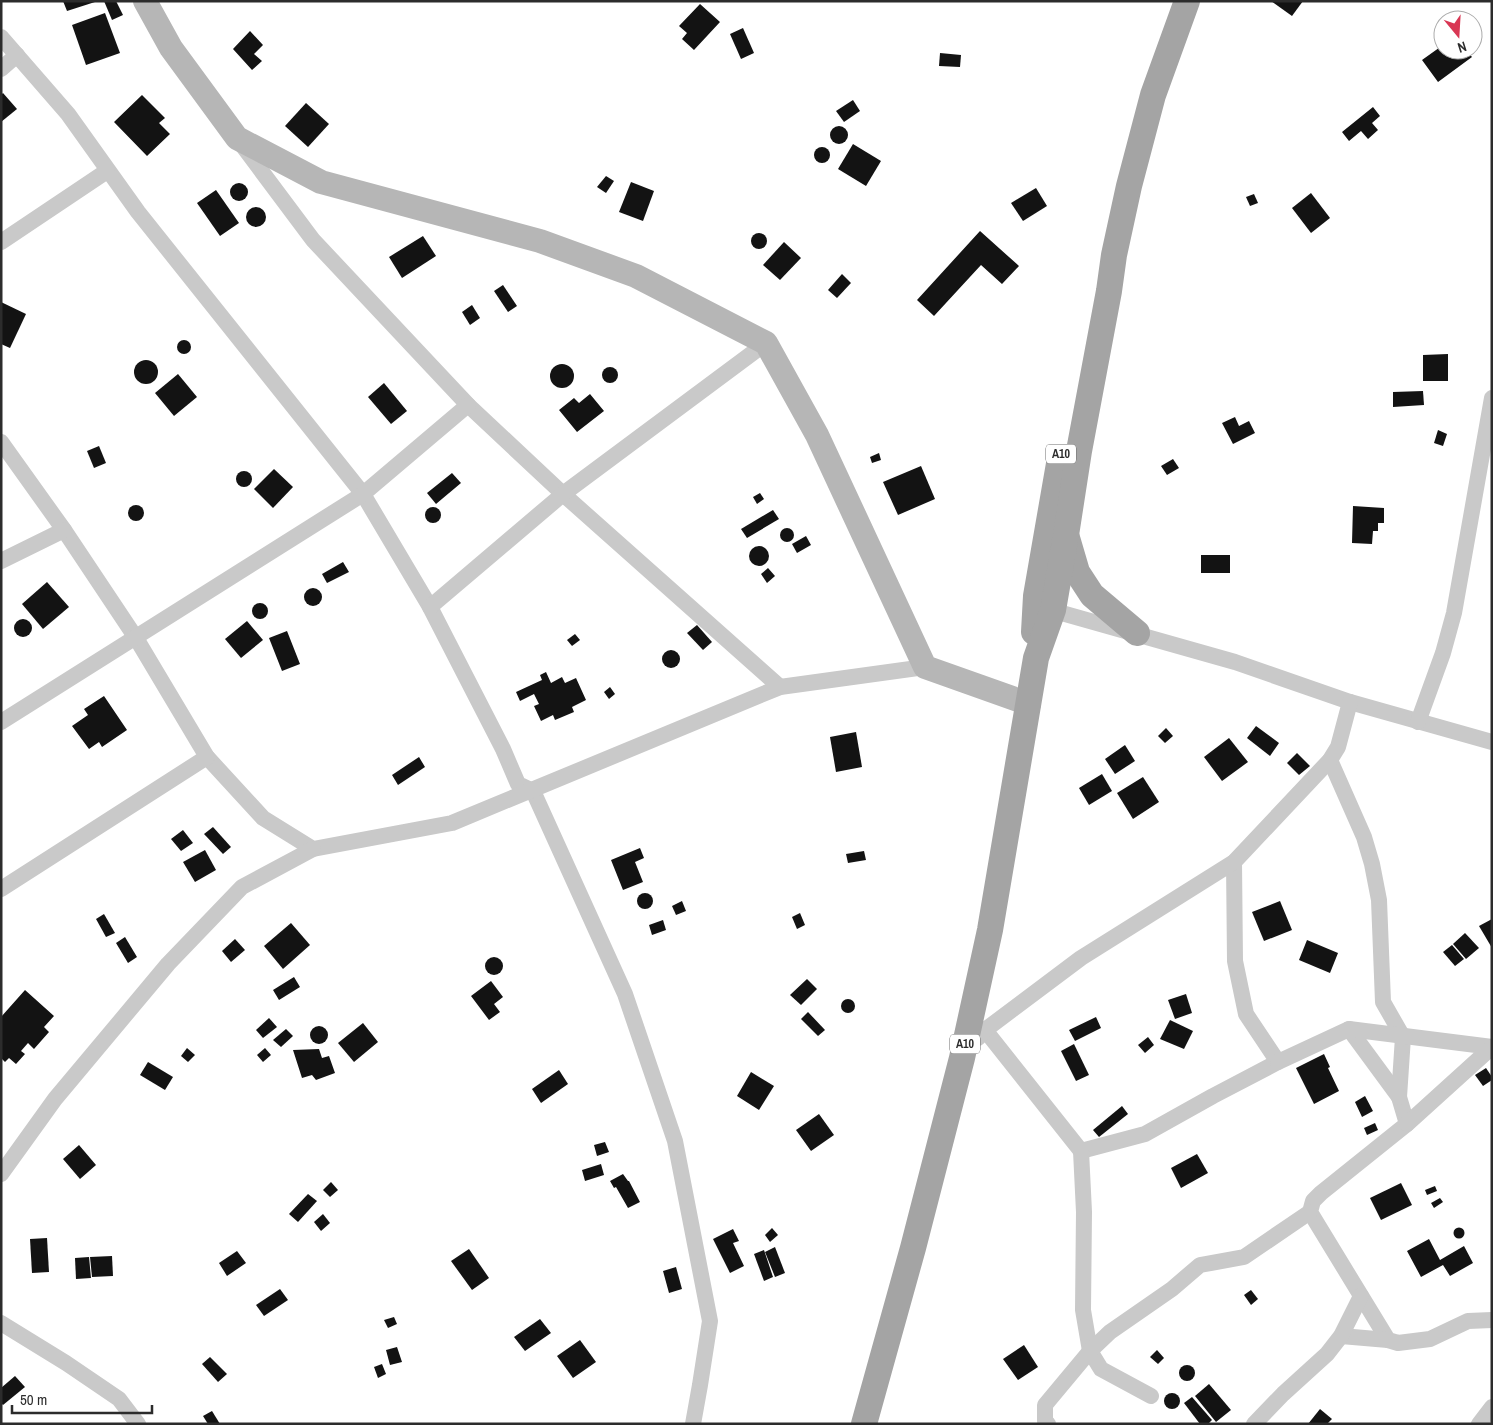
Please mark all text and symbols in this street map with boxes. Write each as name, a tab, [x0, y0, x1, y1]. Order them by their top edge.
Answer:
north arrow	[1433, 10, 1483, 60]
text: N	[1455, 38, 1469, 57]
road number: A10	[1046, 444, 1076, 464]
road number: A10	[950, 1034, 980, 1054]
scale bar	[12, 1382, 152, 1414]
text: 50 m	[20, 1389, 47, 1410]

